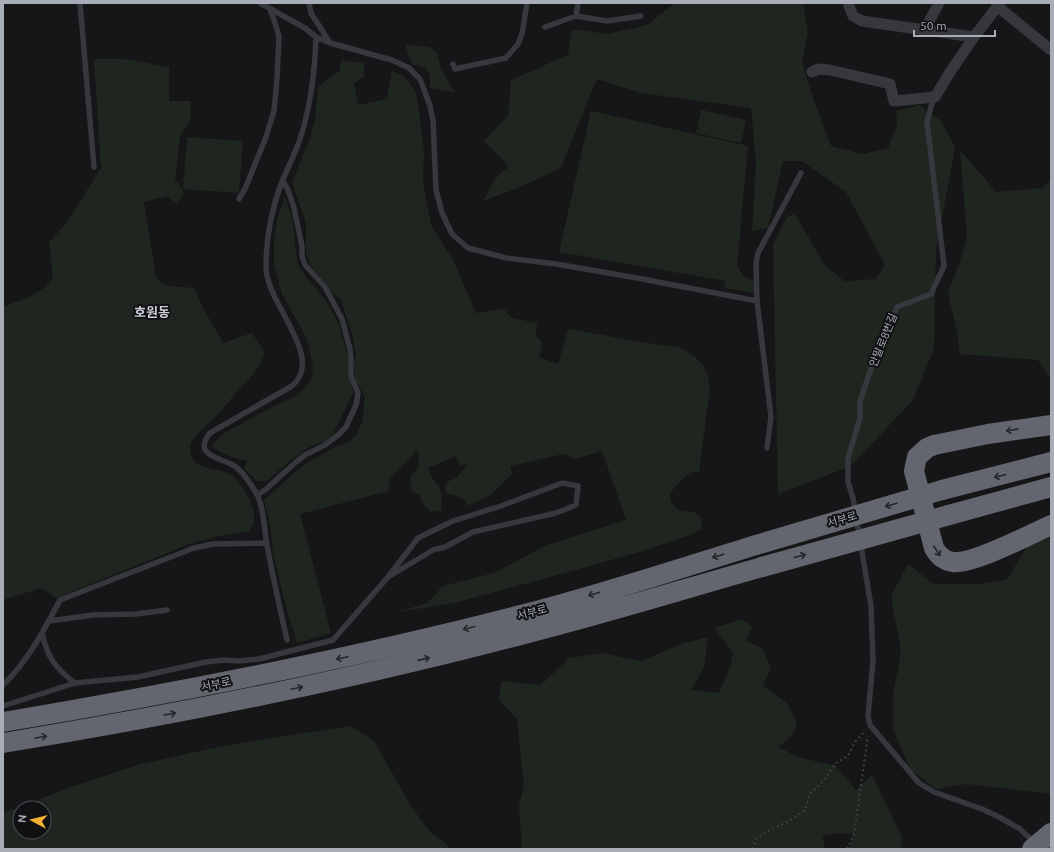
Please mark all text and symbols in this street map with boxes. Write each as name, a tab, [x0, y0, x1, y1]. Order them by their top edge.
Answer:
scale bar	[914, 12, 995, 38]
text: 50 m	[920, 19, 947, 32]
district label: 호원동	[134, 305, 170, 319]
street label: 안말로8번길	[867, 311, 899, 369]
one-way arrow	[1006, 426, 1019, 434]
one-way arrow	[994, 472, 1007, 480]
one-way arrow	[885, 502, 898, 509]
street label: 서부로	[826, 509, 858, 529]
one-way arrow	[933, 545, 941, 556]
one-way arrow	[793, 552, 806, 560]
one-way arrow	[712, 553, 725, 560]
one-way arrow	[588, 591, 600, 599]
street label: 서부로	[516, 602, 548, 622]
one-way arrow	[462, 625, 475, 632]
one-way arrow	[336, 654, 349, 662]
one-way arrow	[417, 655, 430, 662]
street label: 서부로	[200, 675, 232, 693]
one-way arrow	[290, 683, 303, 691]
one-way arrow	[163, 710, 176, 718]
one-way arrow	[35, 732, 48, 740]
north arrow	[12, 800, 52, 840]
text: N	[16, 814, 29, 824]

